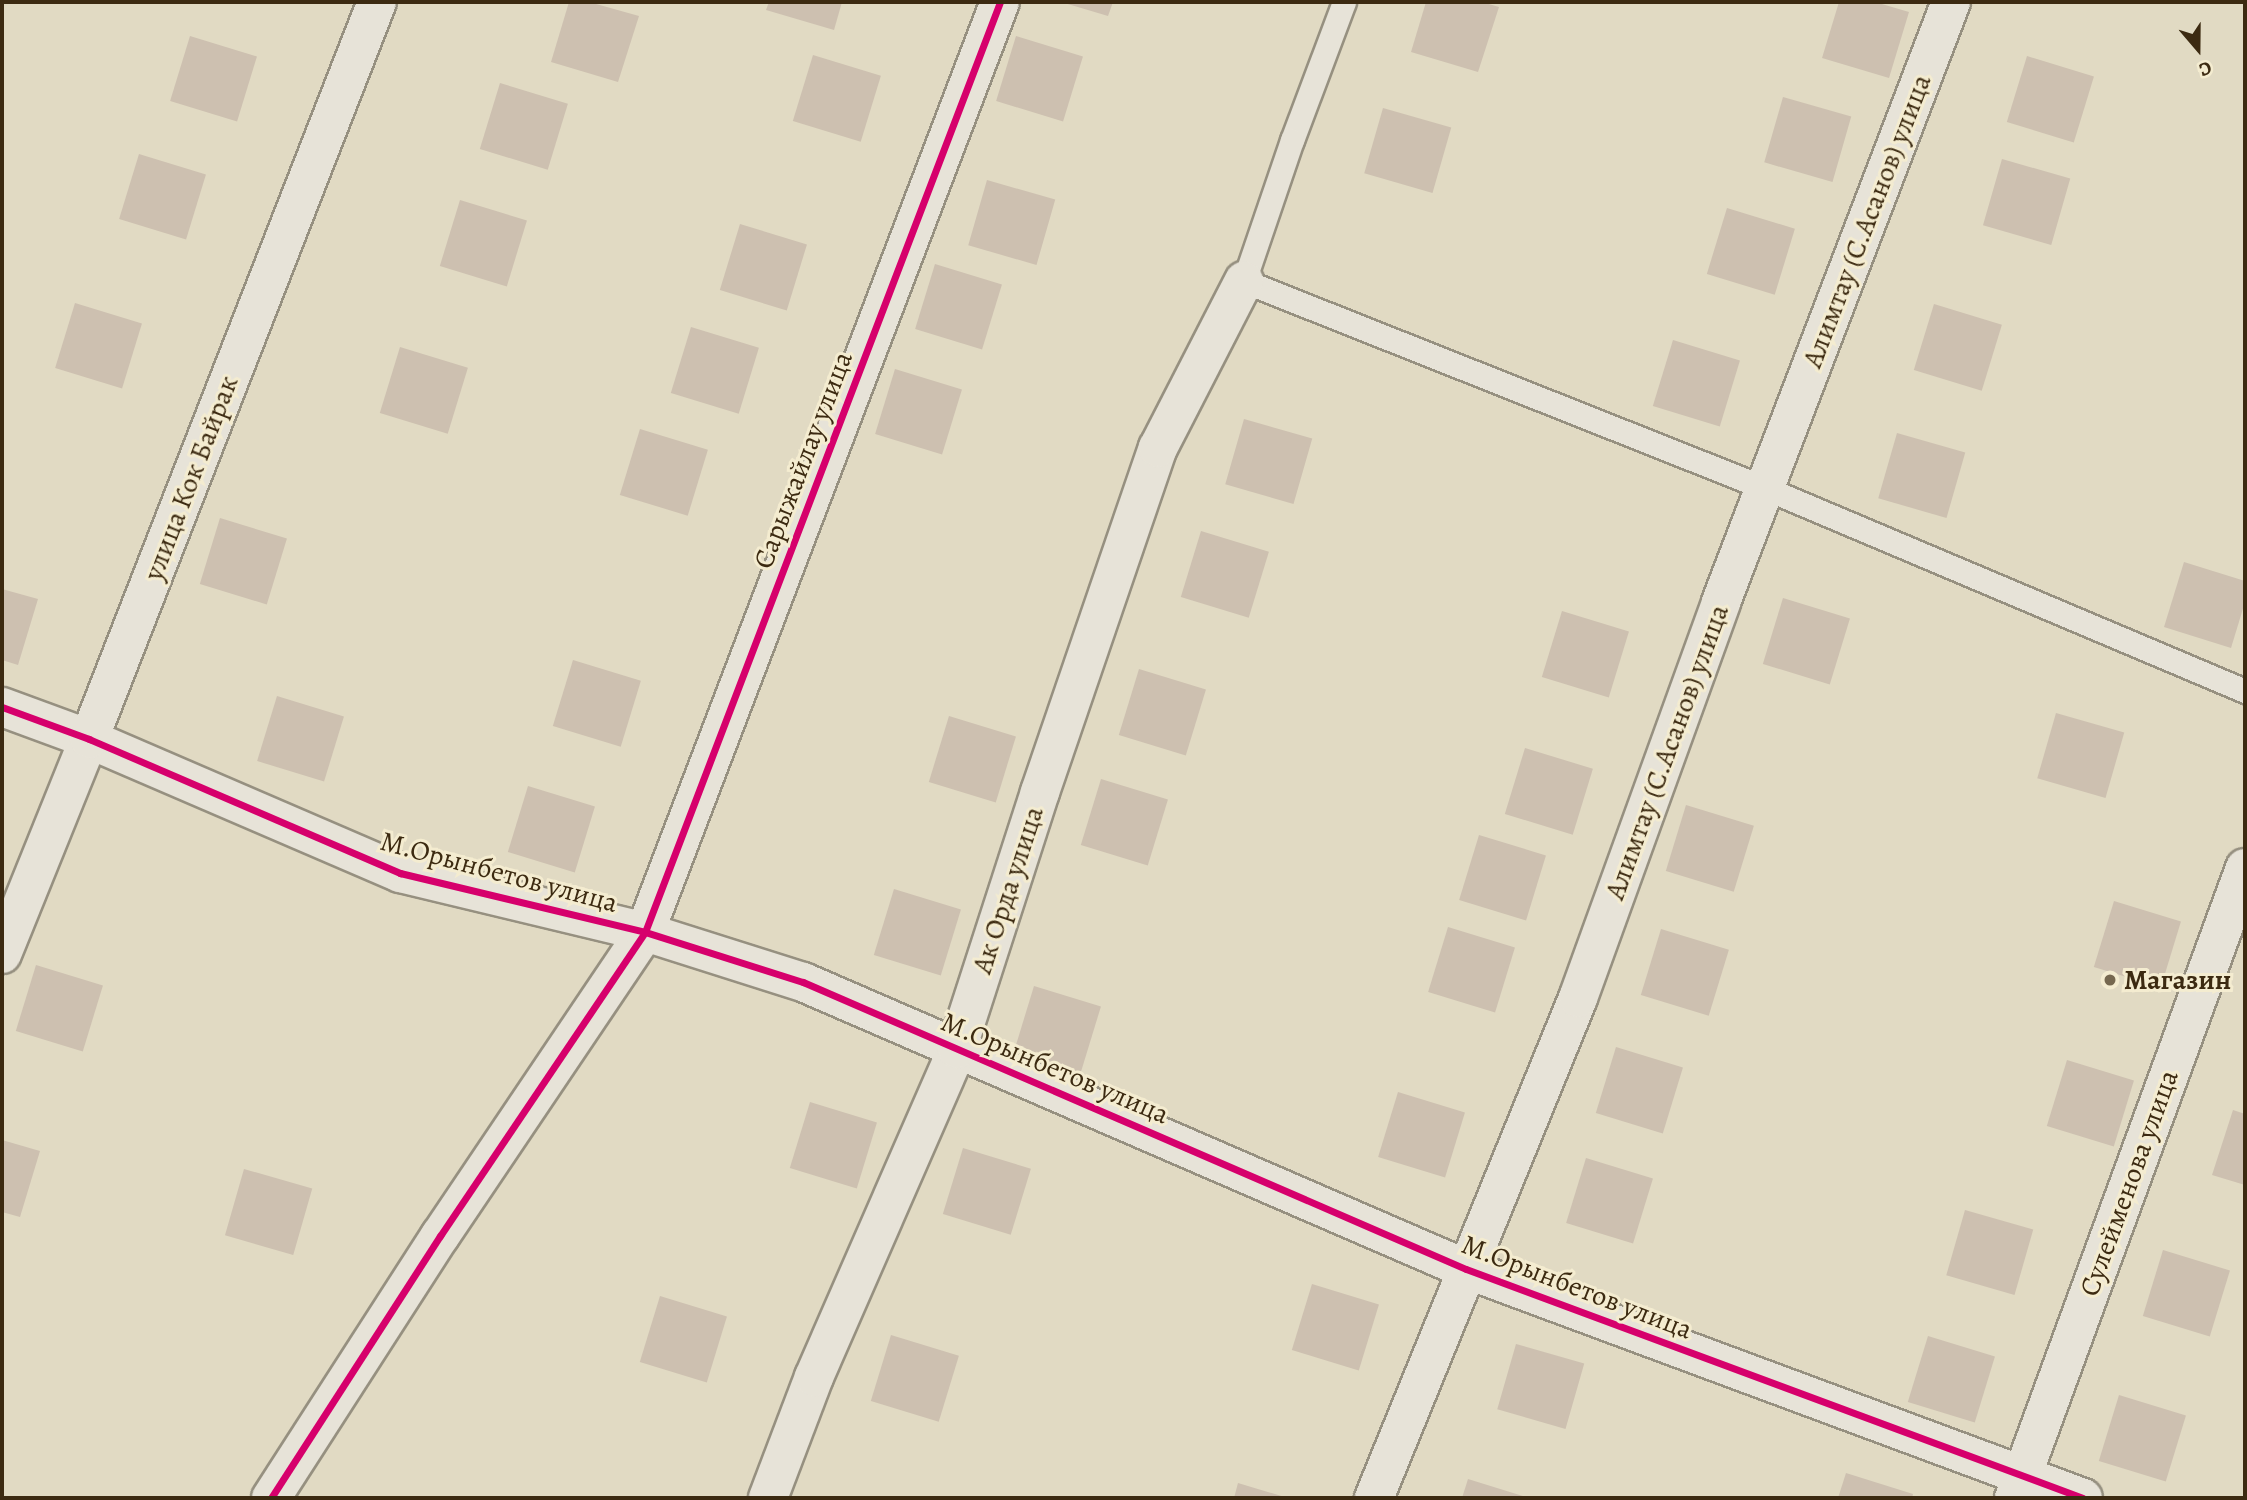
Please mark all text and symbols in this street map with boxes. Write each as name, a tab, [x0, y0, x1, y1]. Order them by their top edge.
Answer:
north arrow	[2163, 14, 2233, 84]
text: С	[2195, 55, 2215, 83]
street label: Алимтау (С.Асанов) улица	[1796, 70, 1938, 372]
street label: Сарыжайлау улица	[746, 347, 860, 573]
street label: улица Кок Байрак	[137, 371, 245, 585]
street label: Алимтау (С.Асанов) улица	[1598, 600, 1736, 904]
street label: Ак Орда улица	[965, 802, 1051, 978]
street label: М.Орынбетов улица	[377, 824, 621, 920]
place label: Магазин	[2124, 963, 2231, 997]
marker: Магазин	[2102, 972, 2118, 988]
street label: М.Орынбетов улица	[936, 1005, 1174, 1131]
street label: Сулейменова улица	[2072, 1065, 2186, 1301]
street label: М.Орынбетов улица	[1457, 1228, 1697, 1346]

